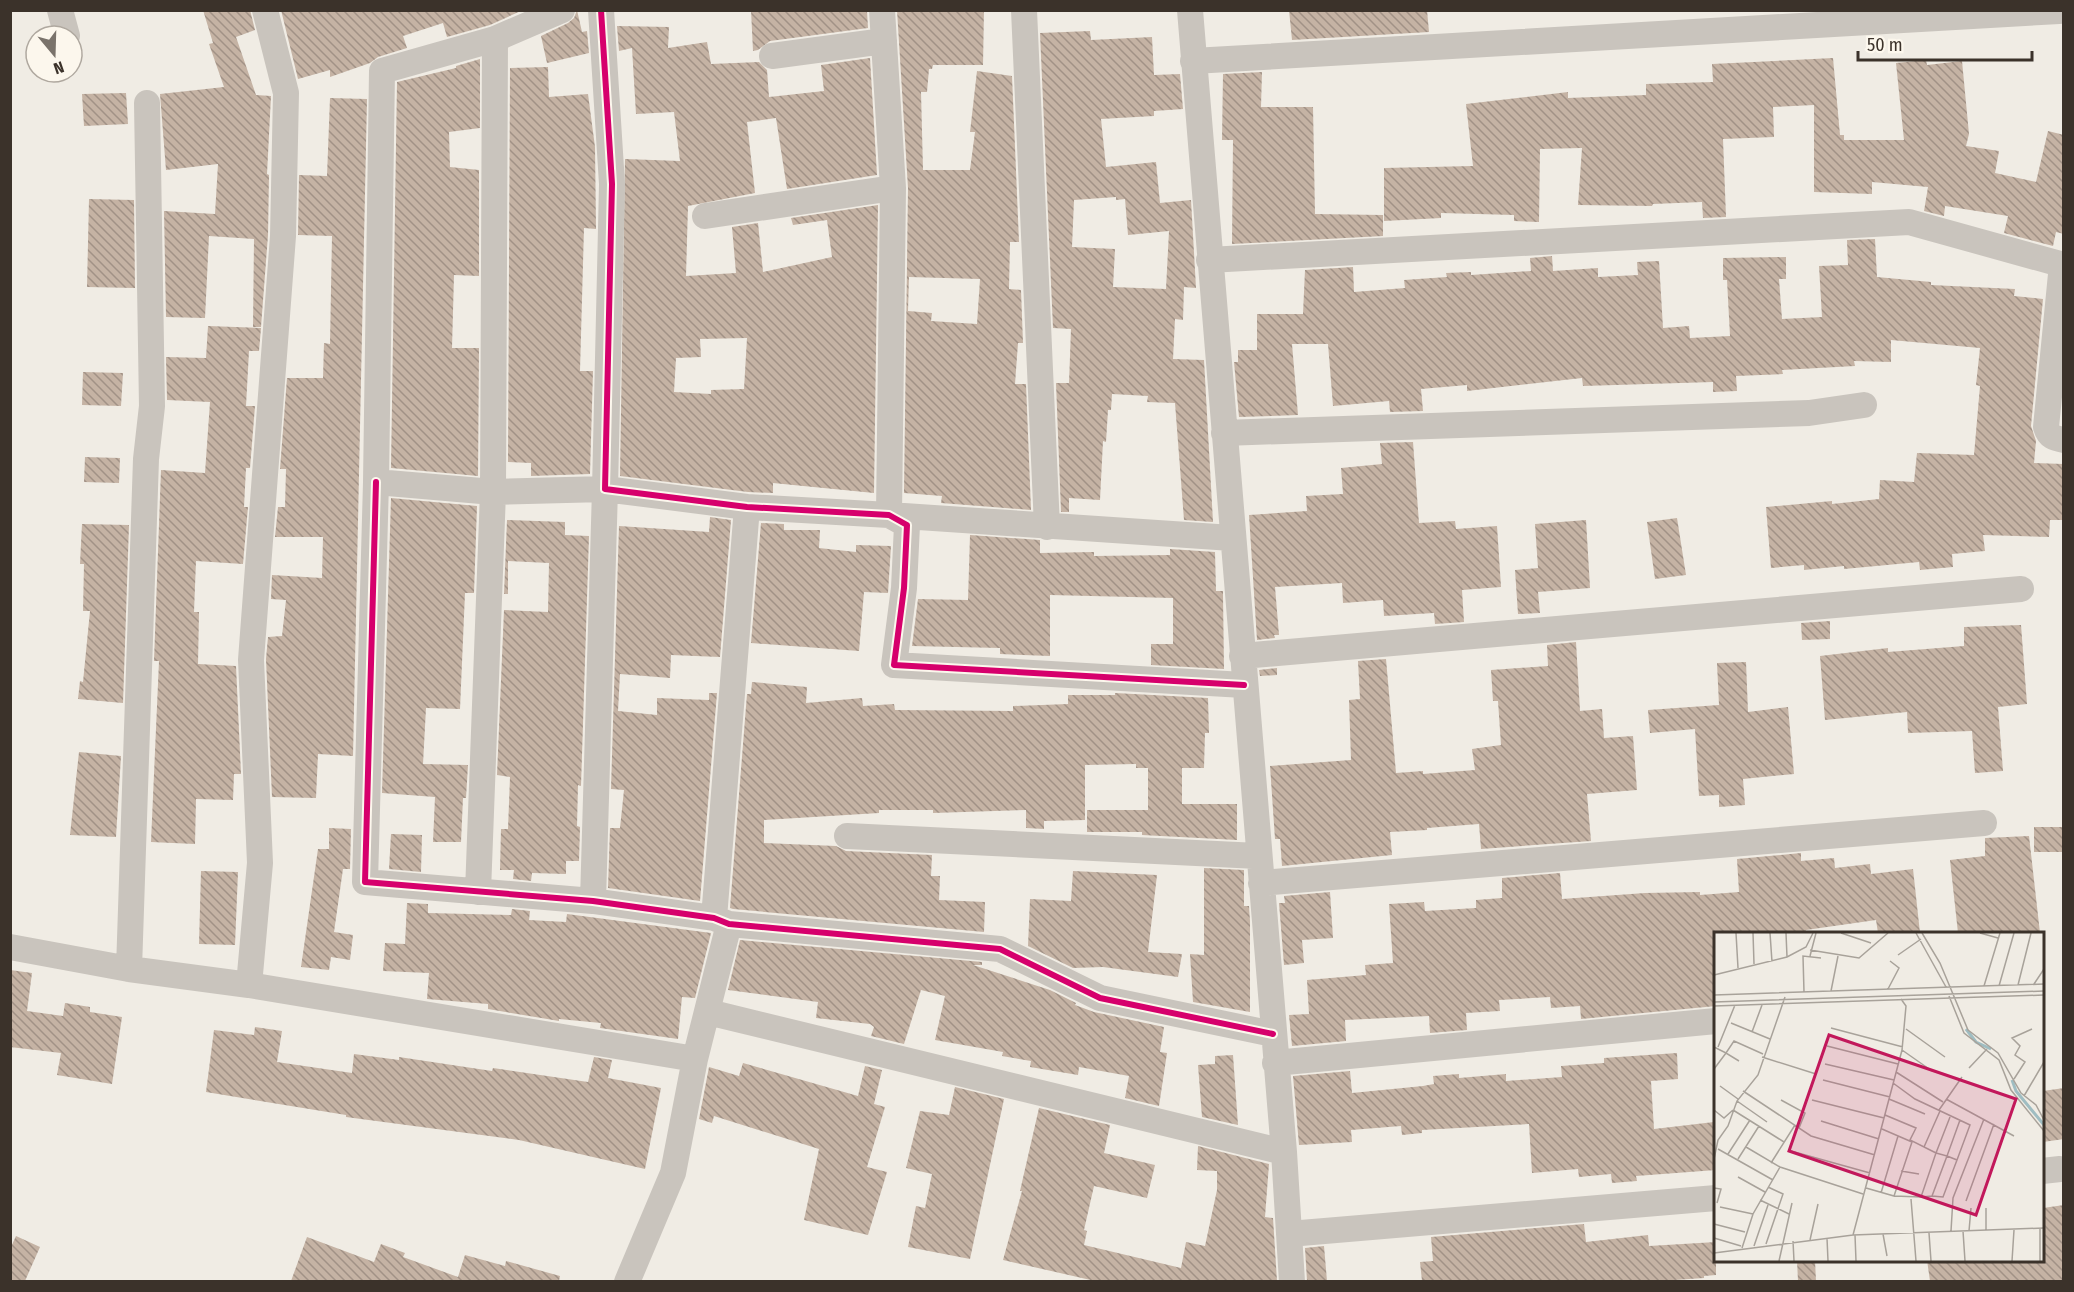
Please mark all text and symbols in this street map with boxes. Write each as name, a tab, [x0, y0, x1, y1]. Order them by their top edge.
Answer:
north arrow	[24, 24, 84, 84]
scale bar	[1858, 24, 2032, 62]
text: 50 m	[1867, 34, 1903, 56]
text: N	[51, 57, 66, 78]
inset map	[1714, 932, 2044, 1262]

